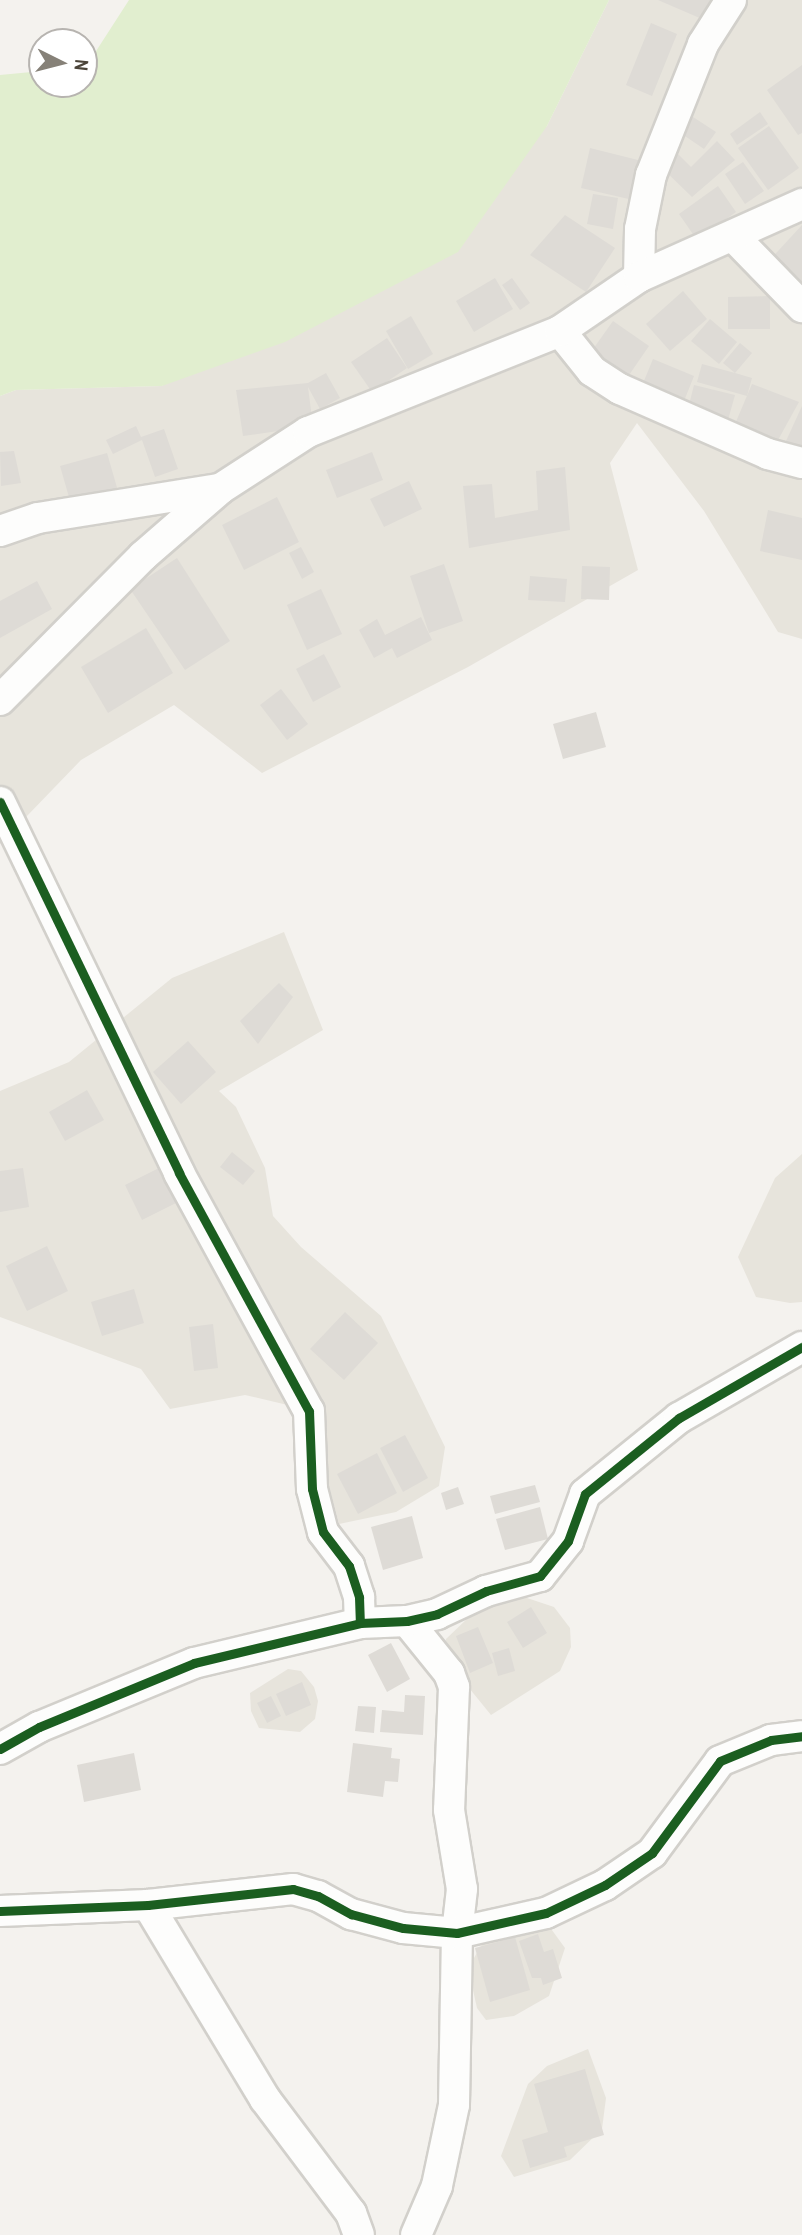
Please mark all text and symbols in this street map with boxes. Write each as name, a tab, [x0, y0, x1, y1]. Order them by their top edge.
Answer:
north arrow	[28, 28, 98, 98]
text: N	[68, 58, 95, 72]

